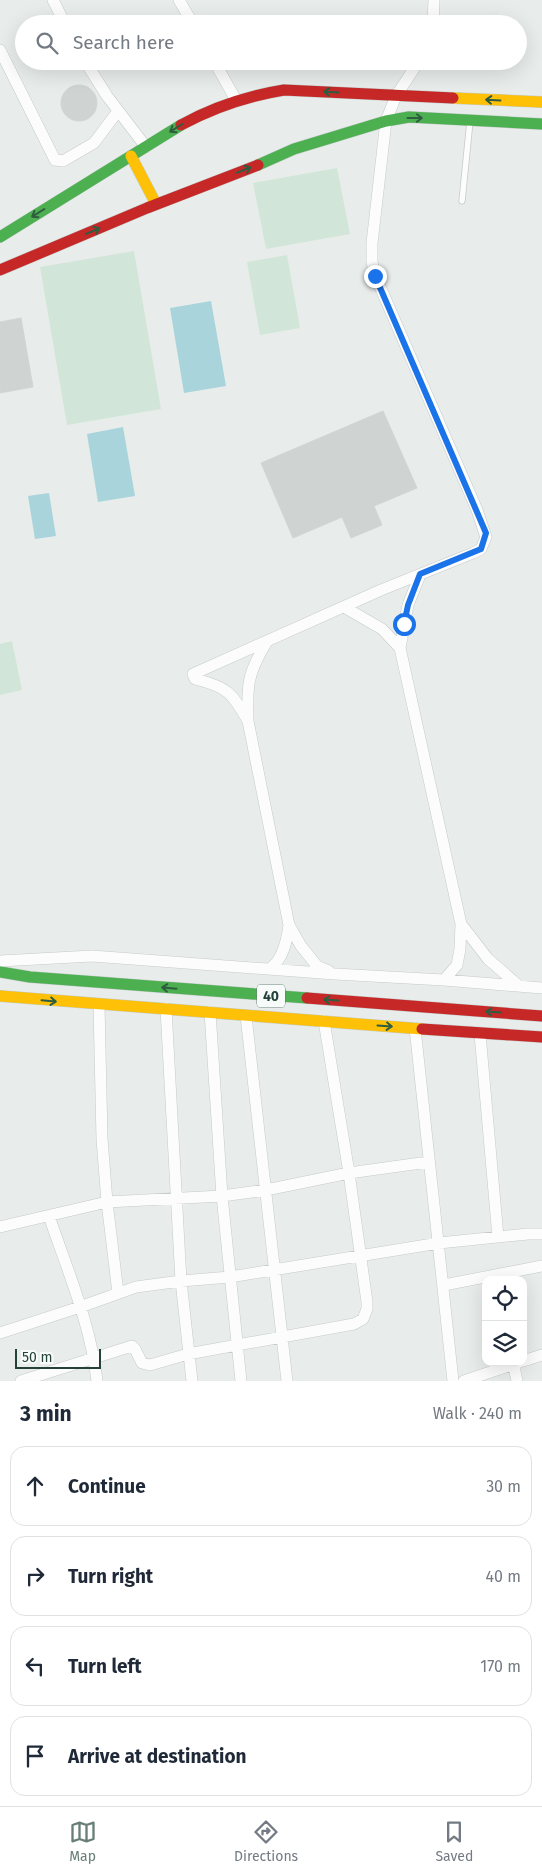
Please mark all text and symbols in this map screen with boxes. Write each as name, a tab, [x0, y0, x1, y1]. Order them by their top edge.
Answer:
search box	[15, 15, 527, 70]
icon: search	[33, 29, 61, 57]
text: Search here	[73, 31, 174, 54]
one-way arrow	[323, 88, 339, 97]
one-way arrow	[486, 95, 502, 105]
one-way arrow	[407, 113, 423, 123]
one-way arrow	[170, 124, 184, 134]
one-way arrow	[236, 165, 251, 174]
one-way arrow	[31, 208, 45, 219]
one-way arrow	[85, 225, 100, 235]
route end	[364, 265, 387, 288]
route start	[393, 613, 416, 636]
one-way arrow	[162, 983, 178, 993]
road number: 40	[257, 984, 285, 1008]
one-way arrow	[40, 996, 56, 1006]
one-way arrow	[324, 996, 340, 1005]
one-way arrow	[486, 1008, 502, 1017]
one-way arrow	[377, 1021, 393, 1030]
map controls	[482, 1276, 527, 1366]
button: locate	[482, 1276, 527, 1321]
button: layers	[482, 1321, 527, 1366]
scale bar	[15, 1346, 101, 1369]
text: 50 m	[22, 1349, 53, 1366]
text: 3 min	[20, 1401, 72, 1427]
text: Walk · 240 m	[433, 1404, 522, 1423]
icon: ahead	[21, 1472, 49, 1500]
text: Continue	[68, 1475, 146, 1498]
text: 30 m	[486, 1477, 521, 1496]
icon: right	[21, 1562, 49, 1590]
text: Turn right	[68, 1565, 153, 1588]
text: 40 m	[486, 1567, 521, 1586]
icon: left	[21, 1652, 49, 1680]
text: Turn left	[68, 1655, 142, 1678]
text: 170 m	[480, 1657, 521, 1676]
icon: arrive	[21, 1742, 49, 1770]
text: Arrive at destination	[68, 1745, 247, 1768]
tab: Map	[69, 1818, 97, 1865]
tab: Directions	[234, 1818, 298, 1865]
tab: Saved	[435, 1818, 473, 1865]

